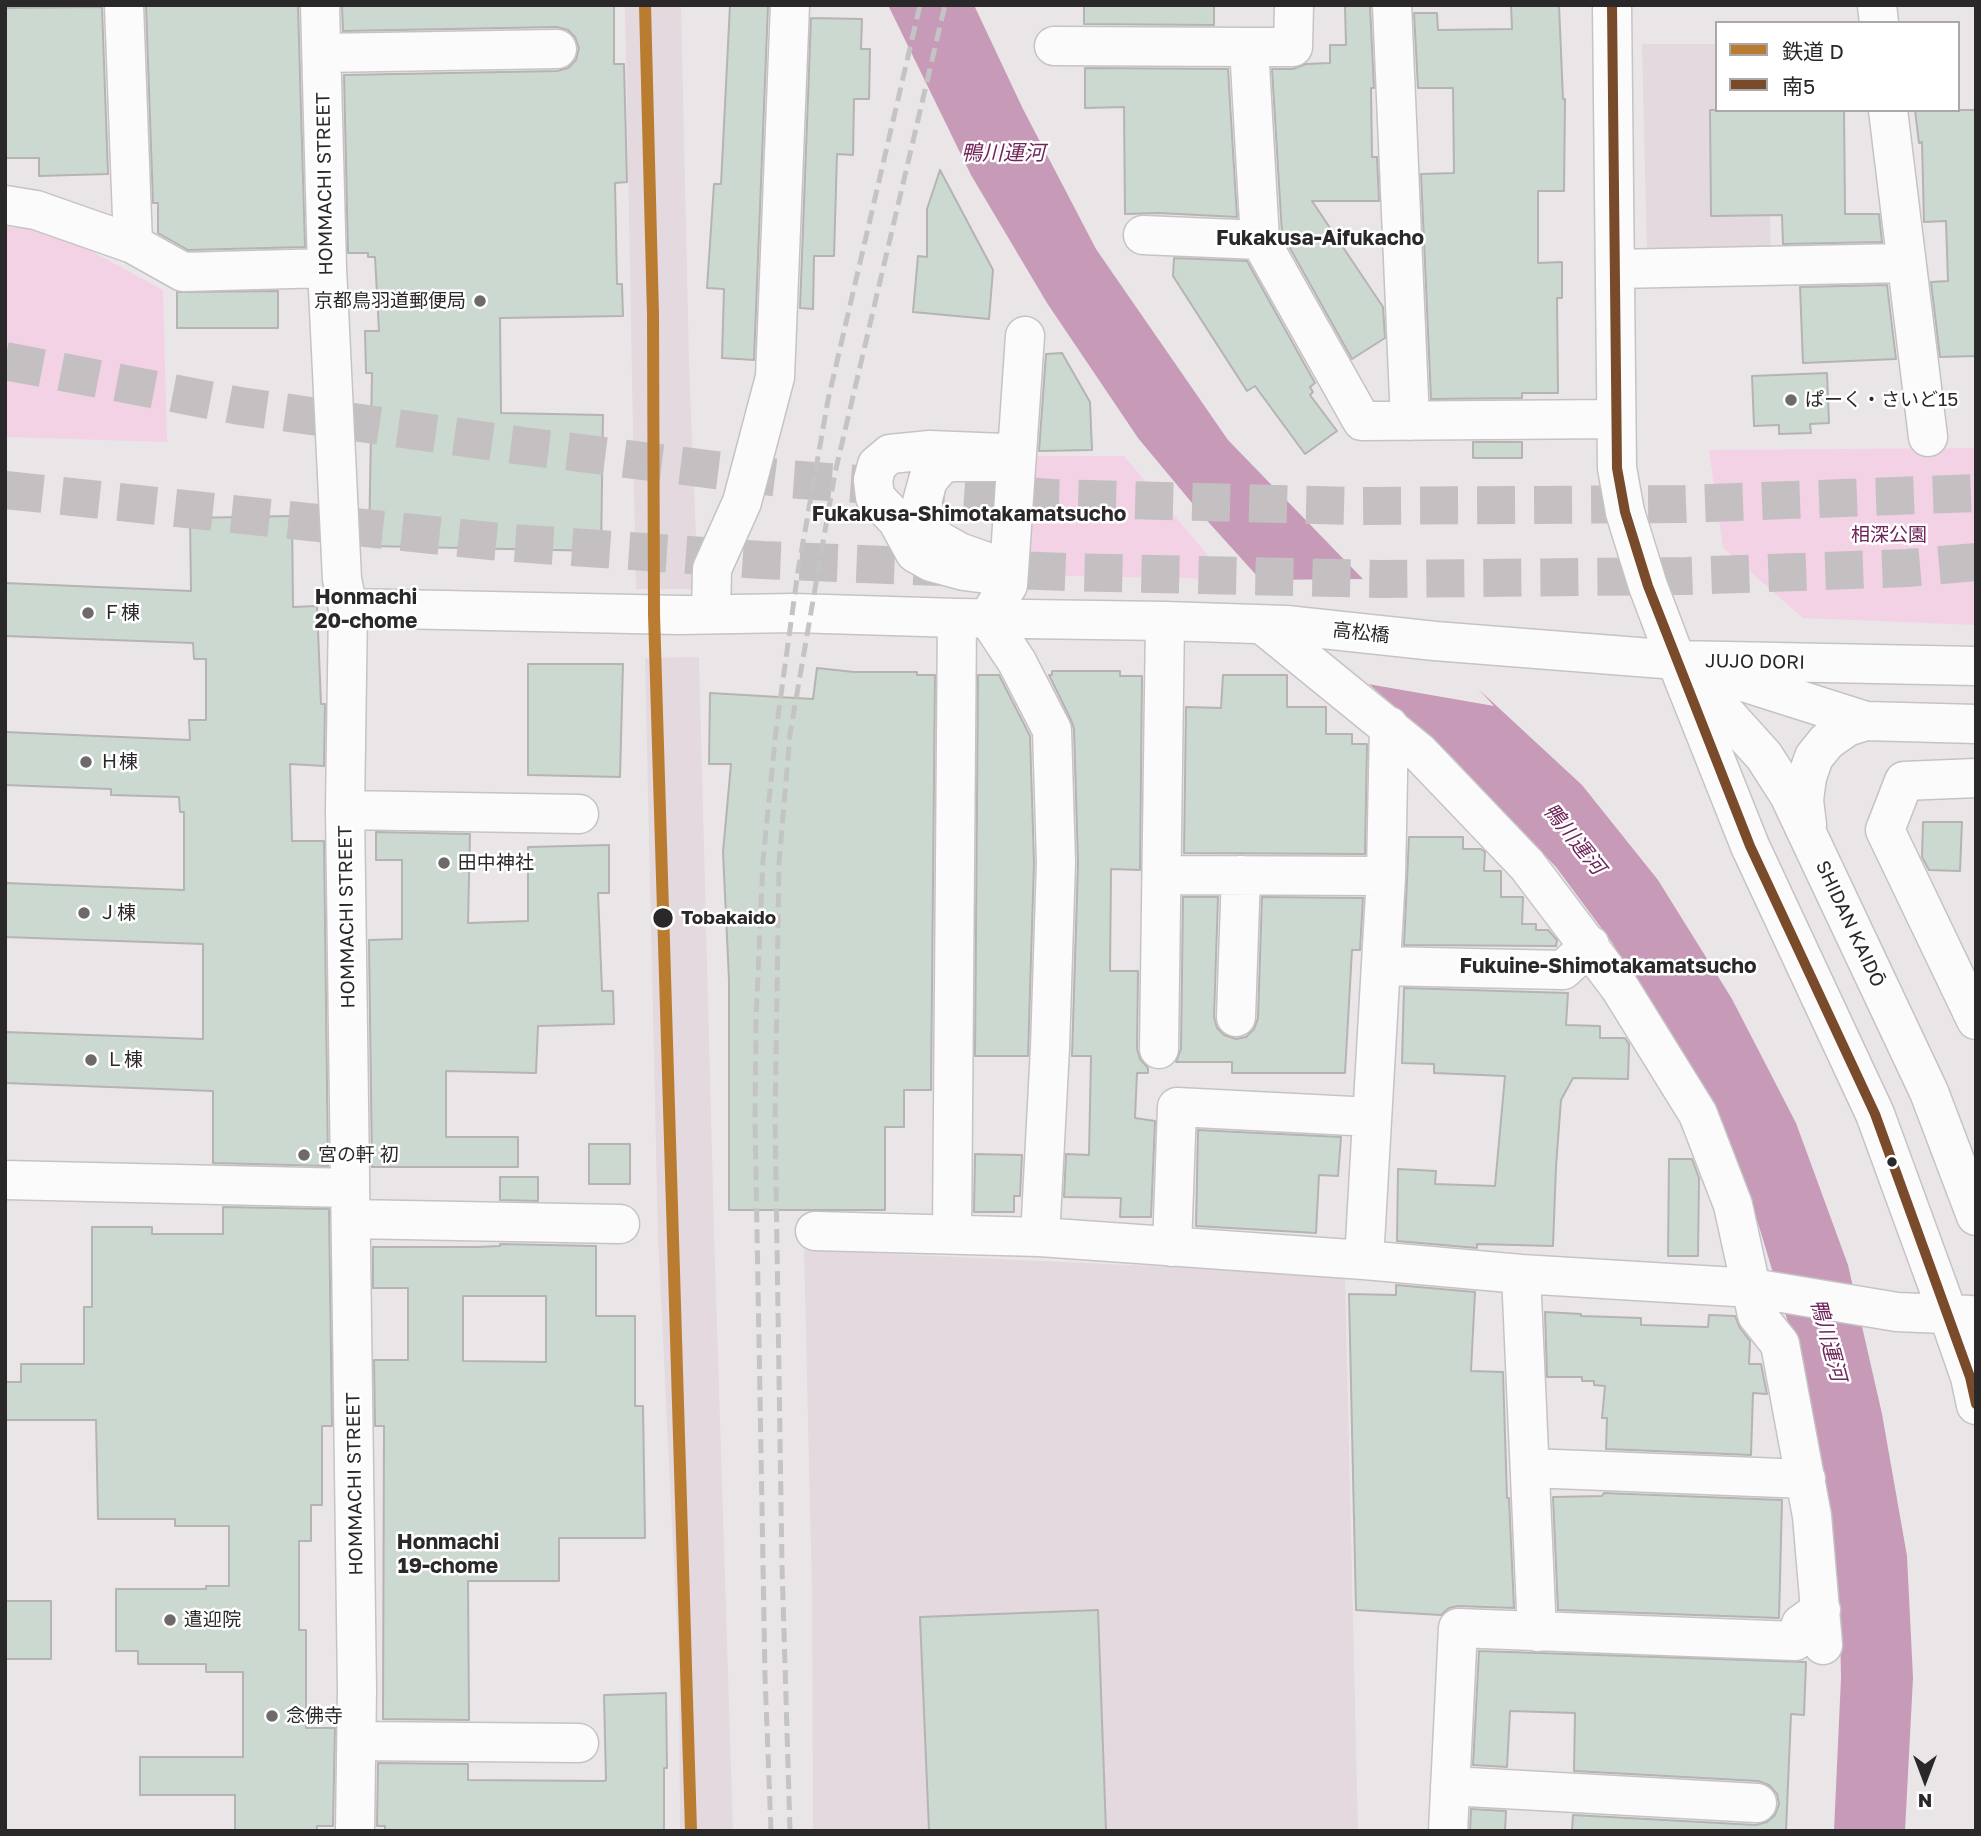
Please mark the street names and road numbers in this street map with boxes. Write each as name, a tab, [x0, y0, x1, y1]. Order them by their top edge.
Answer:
street label: HOMMACHI STREET	[312, 92, 338, 276]
street label: 高松橋	[1331, 619, 1391, 647]
street label: JUJO DORI	[1705, 650, 1805, 674]
street label: HOMMACHI STREET	[334, 825, 360, 1009]
street label: SHIDAN KAIDŌ	[1811, 857, 1889, 991]
street label: HOMMACHI STREET	[342, 1392, 368, 1576]

